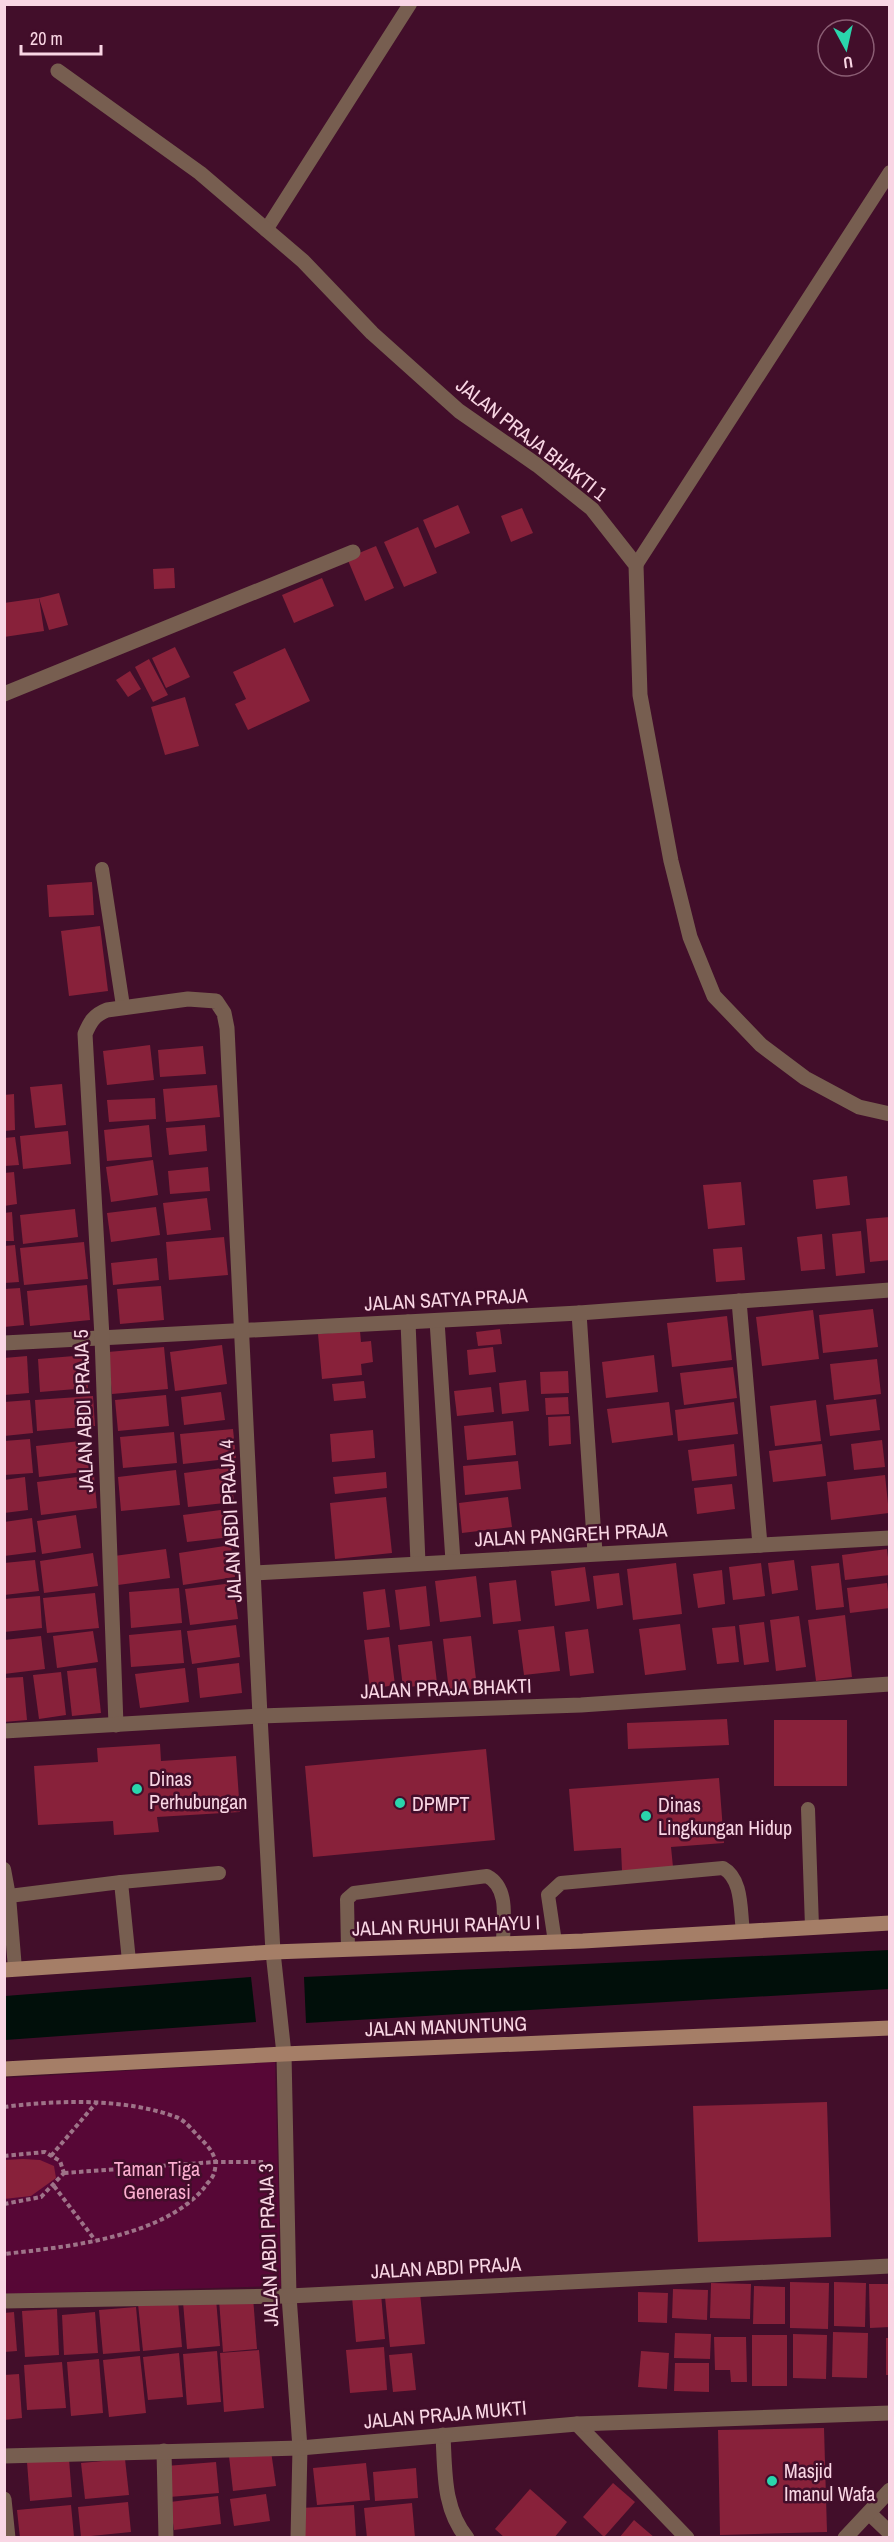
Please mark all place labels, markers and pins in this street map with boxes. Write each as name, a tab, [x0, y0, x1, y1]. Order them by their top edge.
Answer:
place label: Dinas Perhubungan	[149, 1765, 247, 1815]
marker: Dinas Perhubungan	[130, 1782, 144, 1796]
place label: DPMPT	[412, 1790, 469, 1817]
place label: Dinas Lingkungan Hidup	[658, 1791, 792, 1841]
marker: DPMPT	[393, 1796, 407, 1810]
marker: Dinas Lingkungan Hidup	[639, 1809, 653, 1823]
place label: Masjid Imanul Wafa	[784, 2457, 875, 2507]
marker: Masjid Imanul Wafa	[765, 2474, 779, 2488]

